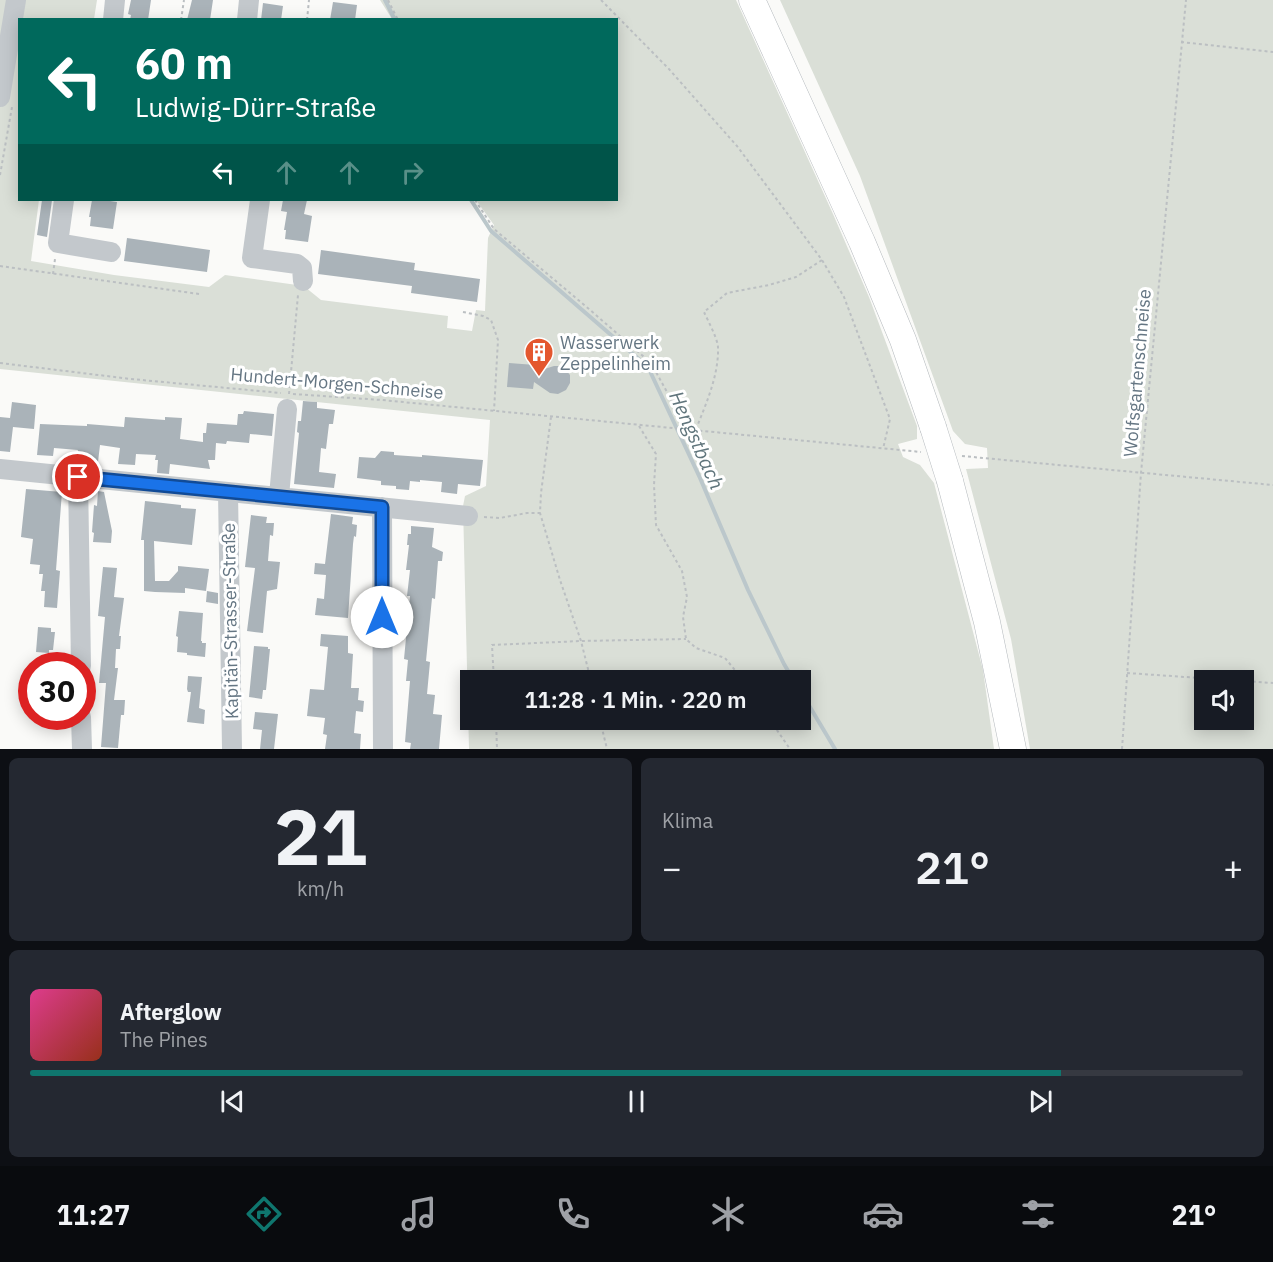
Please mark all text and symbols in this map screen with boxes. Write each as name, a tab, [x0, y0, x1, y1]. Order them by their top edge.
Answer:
text: 60 m	[135, 36, 233, 91]
icon: left	[36, 42, 114, 120]
text: Ludwig-Dürr-Straße	[135, 89, 376, 124]
icon: left	[207, 156, 240, 189]
icon: ahead	[270, 156, 303, 189]
icon: ahead	[333, 156, 366, 189]
icon: right	[396, 156, 429, 189]
street label: Wolfsgartenschneise	[1118, 288, 1156, 458]
place label: Wasserwerk Zeppelinheim	[560, 331, 671, 375]
building icon: Wasserwerk Zeppelinheim	[523, 336, 555, 378]
street label: Hundert-Morgen-Schneise	[230, 362, 444, 404]
water label: Hengstbach	[663, 387, 731, 493]
pin	[52, 451, 103, 502]
icon: arrive	[61, 460, 94, 493]
street label: Kapitän-Strasser-Straße	[217, 523, 243, 719]
position arrow	[350, 585, 414, 649]
speed limit sign: 30	[18, 652, 96, 730]
map controls	[1194, 670, 1254, 730]
button: sound	[1194, 670, 1254, 730]
text: 11:28 · 1 Min. · 220 m	[524, 685, 747, 714]
text: 21	[274, 785, 367, 886]
text: Klima	[662, 807, 713, 834]
text: 21°	[915, 838, 990, 896]
text: −	[662, 846, 682, 889]
text: +	[1223, 846, 1243, 889]
text: km/h	[297, 875, 344, 902]
text: Afterglow	[120, 997, 222, 1026]
text: The Pines	[120, 1026, 208, 1053]
icon: previous	[216, 1085, 249, 1118]
icon: pause	[620, 1085, 653, 1118]
icon: next	[1024, 1085, 1057, 1118]
icon: directions	[243, 1193, 285, 1235]
icon: music	[398, 1193, 440, 1235]
icon: phone	[552, 1193, 594, 1235]
icon: climate	[707, 1193, 749, 1235]
icon: car	[862, 1193, 904, 1235]
icon: filters	[1017, 1193, 1059, 1235]
text: 11:27	[56, 1197, 130, 1232]
text: 21°	[1171, 1197, 1217, 1232]

